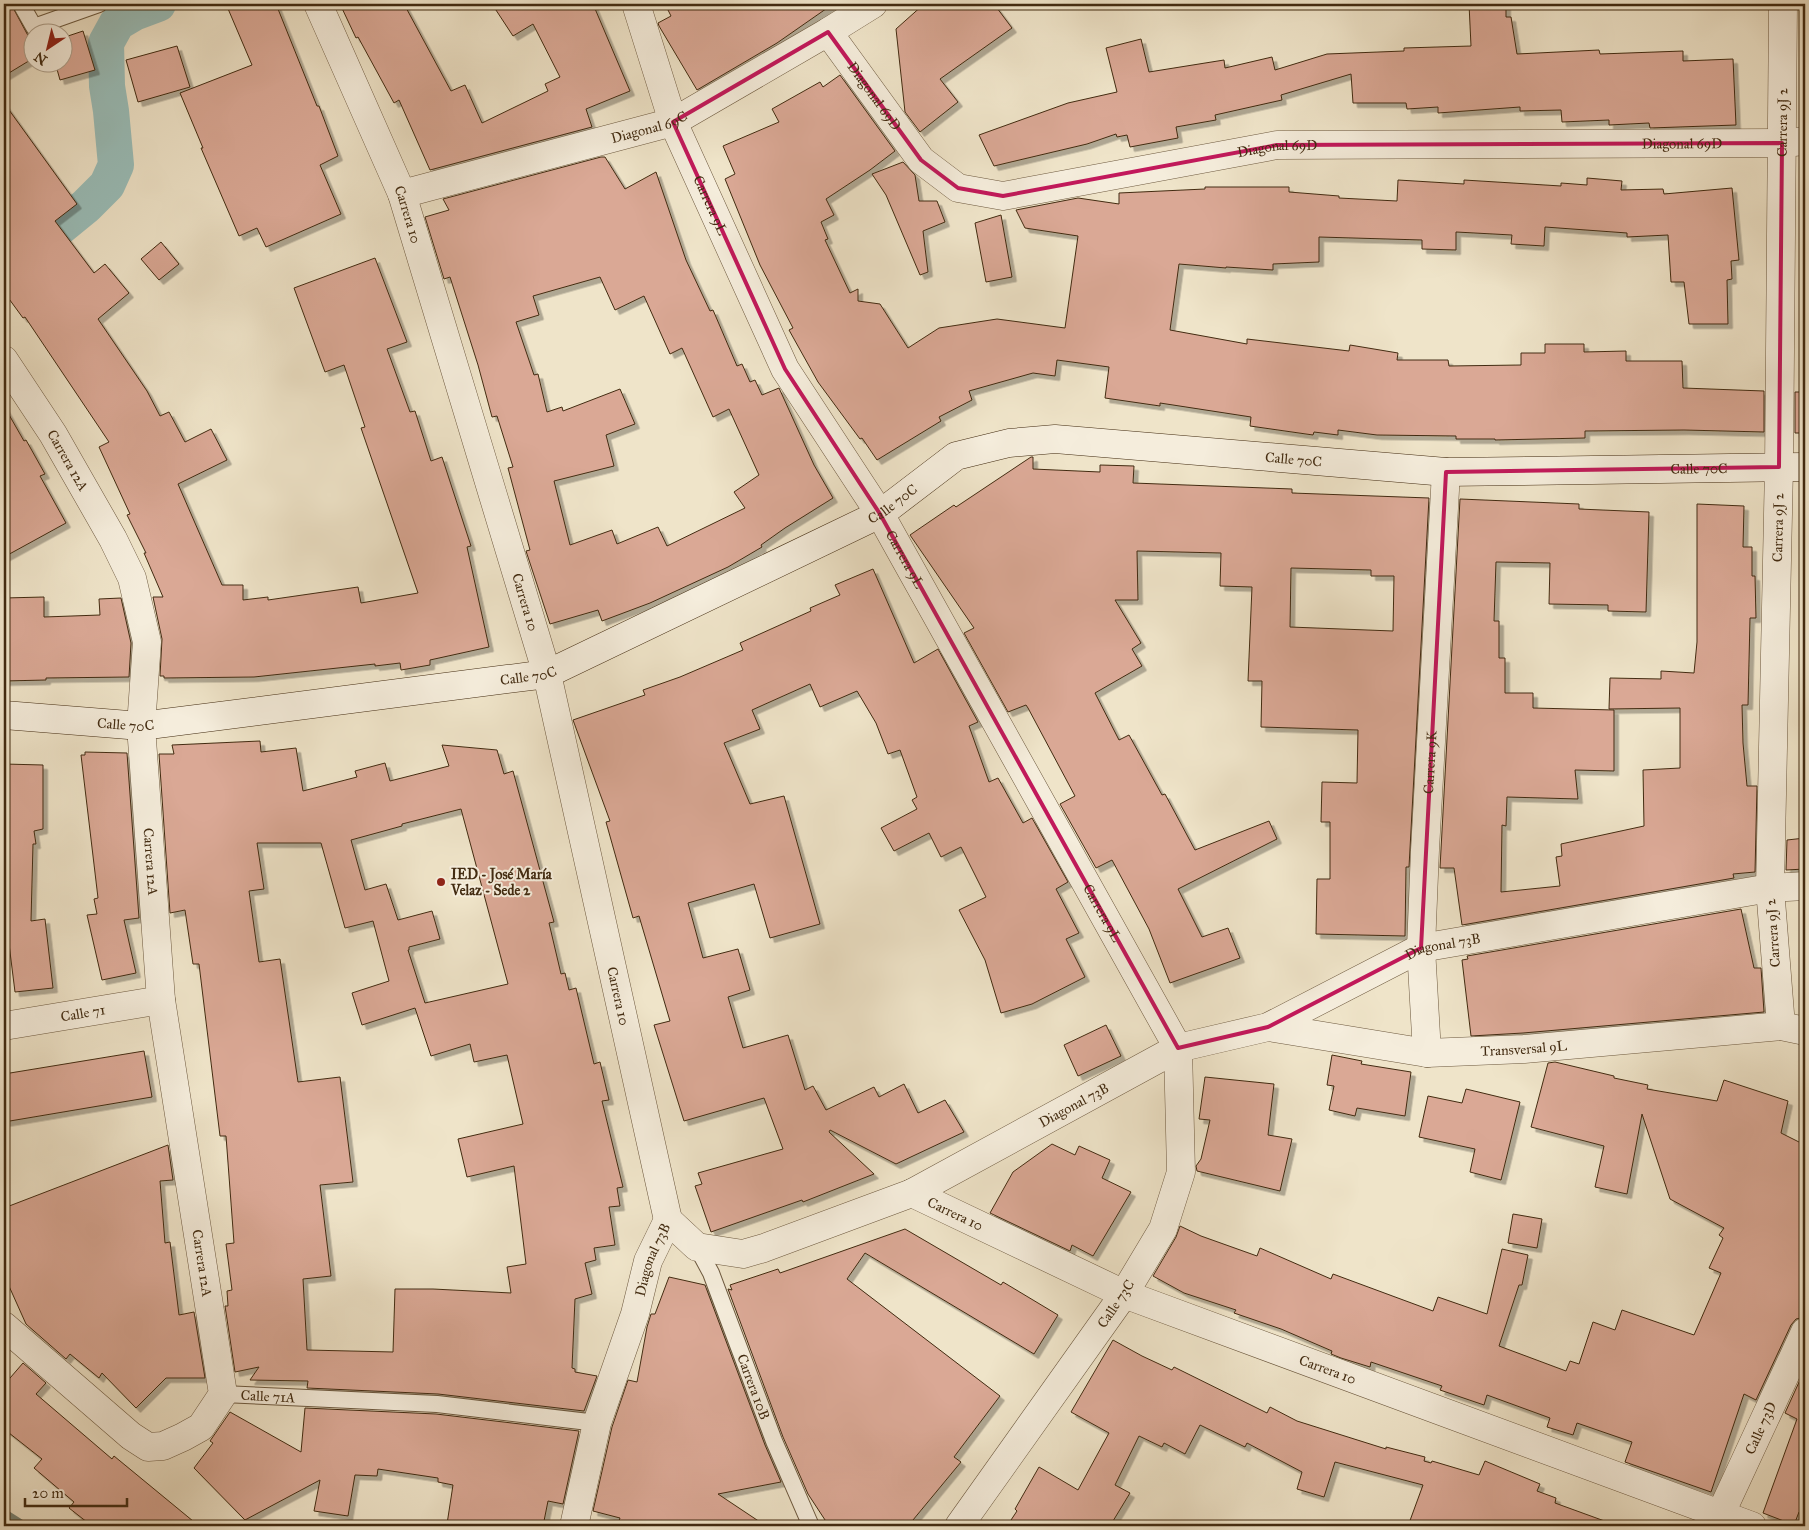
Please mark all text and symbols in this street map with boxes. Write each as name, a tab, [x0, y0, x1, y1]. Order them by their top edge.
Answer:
north arrow	[22, 22, 72, 72]
text: N	[31, 48, 51, 69]
street label: Diagonal 69D	[844, 58, 905, 134]
street label: Carrera 9J 2	[1773, 88, 1792, 157]
street label: Diagonal 69C	[609, 107, 690, 147]
street label: Diagonal 69D	[1642, 135, 1722, 152]
street label: Diagonal 69D	[1236, 136, 1317, 161]
street label: Carrera 9L	[690, 173, 732, 238]
street label: Carrera 10	[391, 183, 425, 245]
street label: Carrera 12A	[44, 427, 92, 494]
street label: Calle 70C	[1264, 448, 1323, 470]
street label: Calle 70C	[1670, 460, 1728, 477]
street label: Calle 70C	[865, 480, 920, 527]
street label: Carrera 9J 2	[1768, 493, 1788, 562]
street label: Carrera 9L	[882, 527, 929, 592]
street label: Carrera 10	[509, 571, 542, 633]
street label: Calle 70C	[499, 662, 559, 688]
street label: Calle 70C	[96, 714, 155, 735]
street label: Carrera 9K	[1420, 729, 1440, 794]
street label: Carrera 12A	[140, 827, 162, 897]
place label: IED - José María Velaz - Sede 2	[450, 866, 553, 899]
marker: IED - José María Velaz - Sede 2	[435, 876, 447, 888]
street label: Carrera 9L	[1080, 881, 1126, 945]
street label: Carrera 9J 2	[1762, 898, 1785, 968]
street label: Diagonal 73B	[1402, 929, 1482, 963]
street label: Carrera 10	[604, 965, 633, 1027]
street label: Calle 71	[59, 1001, 107, 1025]
street label: Transversal 9L	[1480, 1037, 1568, 1059]
street label: Diagonal 73B	[1036, 1079, 1112, 1131]
street label: Carrera 10	[925, 1193, 986, 1234]
street label: Diagonal 73B	[631, 1220, 674, 1298]
street label: Carrera 12A	[189, 1228, 216, 1298]
street label: Calle 73C	[1094, 1277, 1138, 1331]
street label: Carrera 10	[1297, 1351, 1359, 1388]
street label: Carrera 10B	[734, 1352, 774, 1422]
street label: Calle 71A	[240, 1386, 296, 1406]
street label: Calle 73D	[1741, 1399, 1780, 1457]
scale bar	[25, 1475, 128, 1507]
text: 20 m	[32, 1484, 64, 1502]

